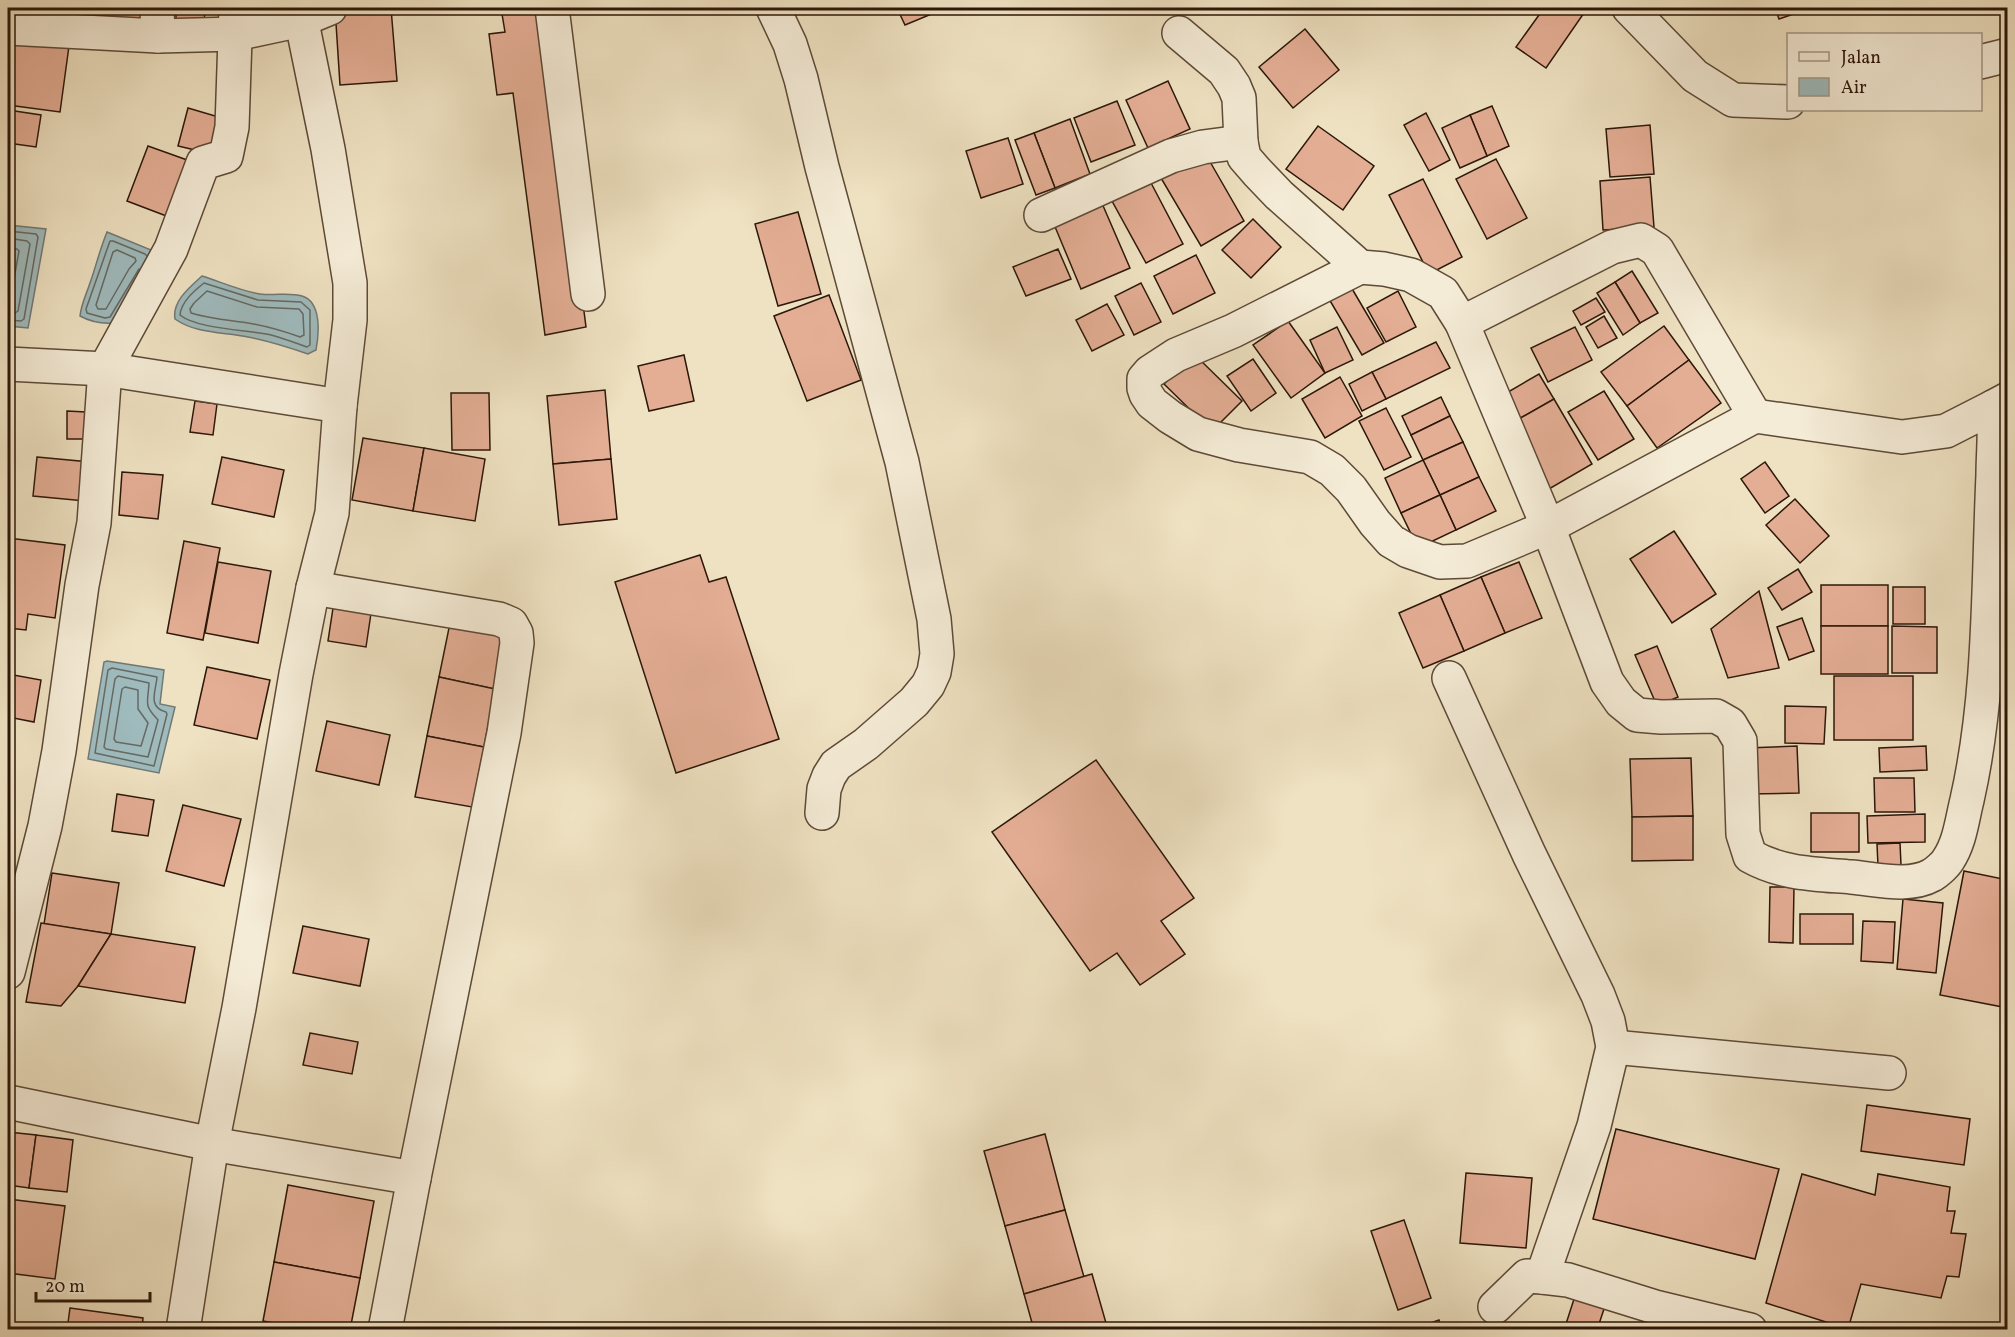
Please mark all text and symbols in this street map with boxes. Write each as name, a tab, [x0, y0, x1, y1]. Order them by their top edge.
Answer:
legend	[1787, 33, 1982, 111]
text: Jalan	[1841, 46, 1881, 71]
text: Air	[1841, 76, 1867, 101]
scale bar	[36, 1265, 150, 1303]
text: 20 m	[45, 1275, 85, 1300]

